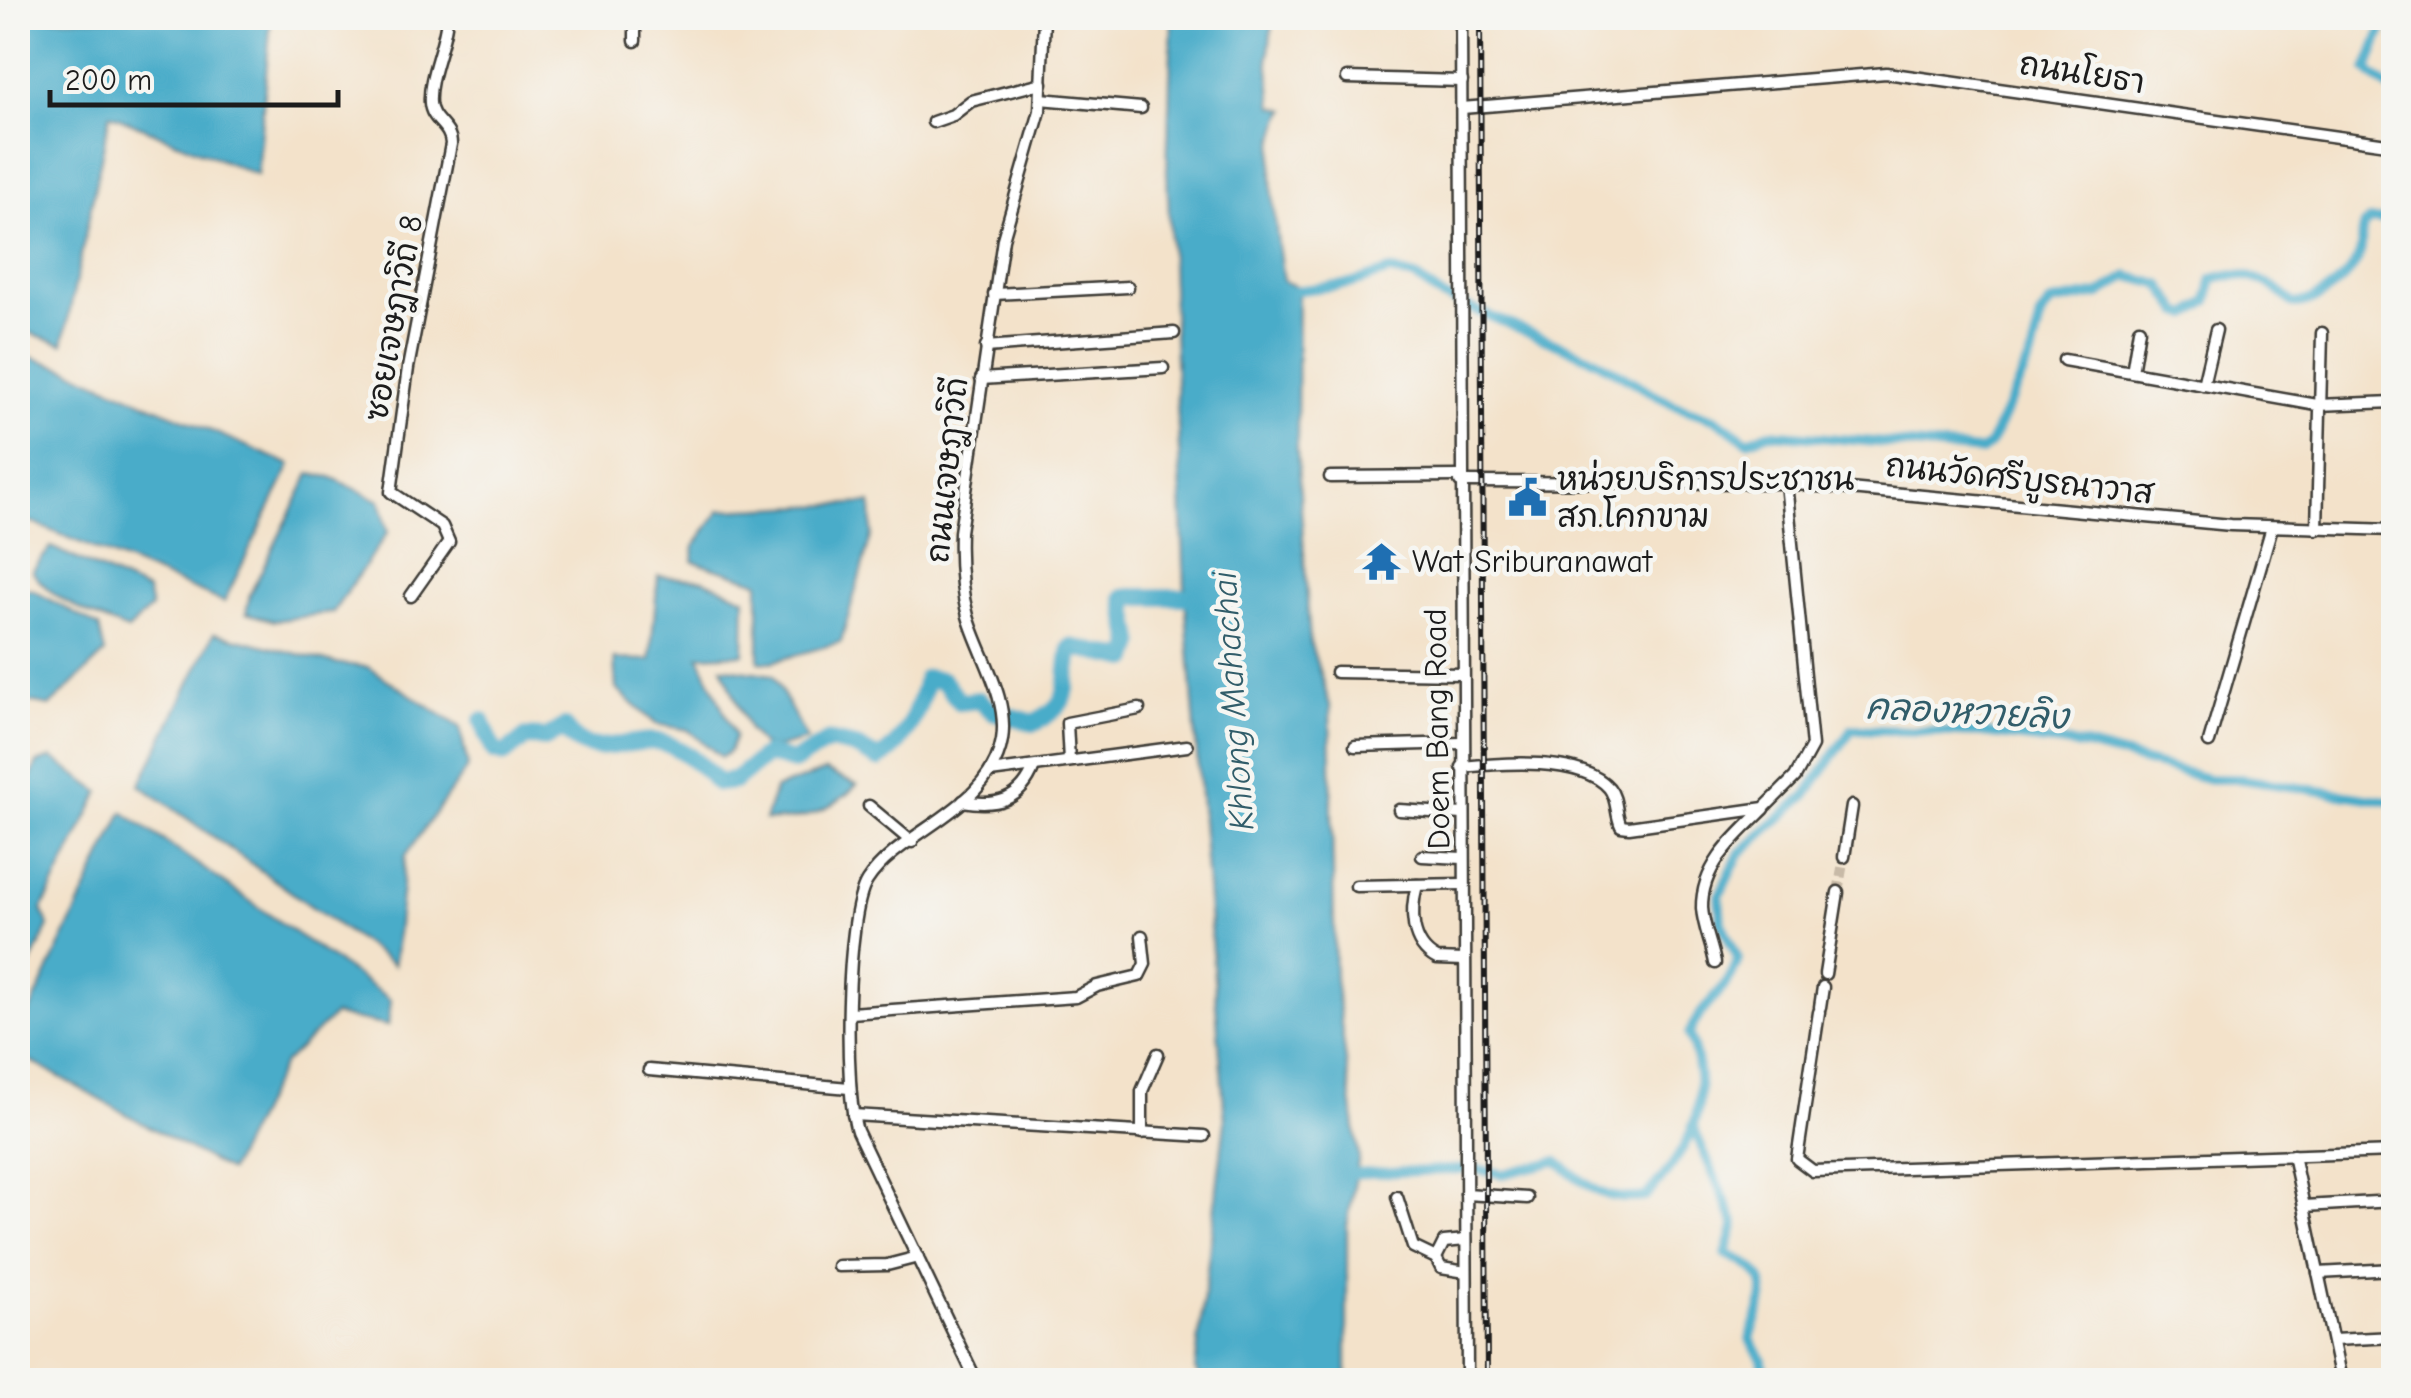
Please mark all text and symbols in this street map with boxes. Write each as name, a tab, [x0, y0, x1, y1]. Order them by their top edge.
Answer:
street label: ถนนโยธา	[2017, 42, 2148, 101]
scale bar	[50, 45, 338, 107]
text: 200 m	[65, 63, 152, 98]
street label: ซอยเจษฎาวิถี 8	[357, 212, 433, 424]
street label: ถนนเจษฎาวิถี	[918, 375, 978, 565]
street label: ถนนวัดศรีบูรณาวาส	[1883, 446, 2156, 517]
place label: หน่วยบริการประชาชน สภ.โคกขาม	[1557, 459, 1854, 535]
public building icon: หน่วยบริการประชาชน สภ.โคกขาม	[1506, 476, 1548, 518]
temple icon: Wat Sriburanawat	[1361, 540, 1403, 582]
place label: Wat Sriburanawat	[1412, 543, 1653, 580]
water label: Khlong Mahachai	[1203, 569, 1263, 832]
street label: Doem Bang Road	[1416, 608, 1458, 850]
water label: คลองหวายลิง	[1865, 686, 2072, 738]

